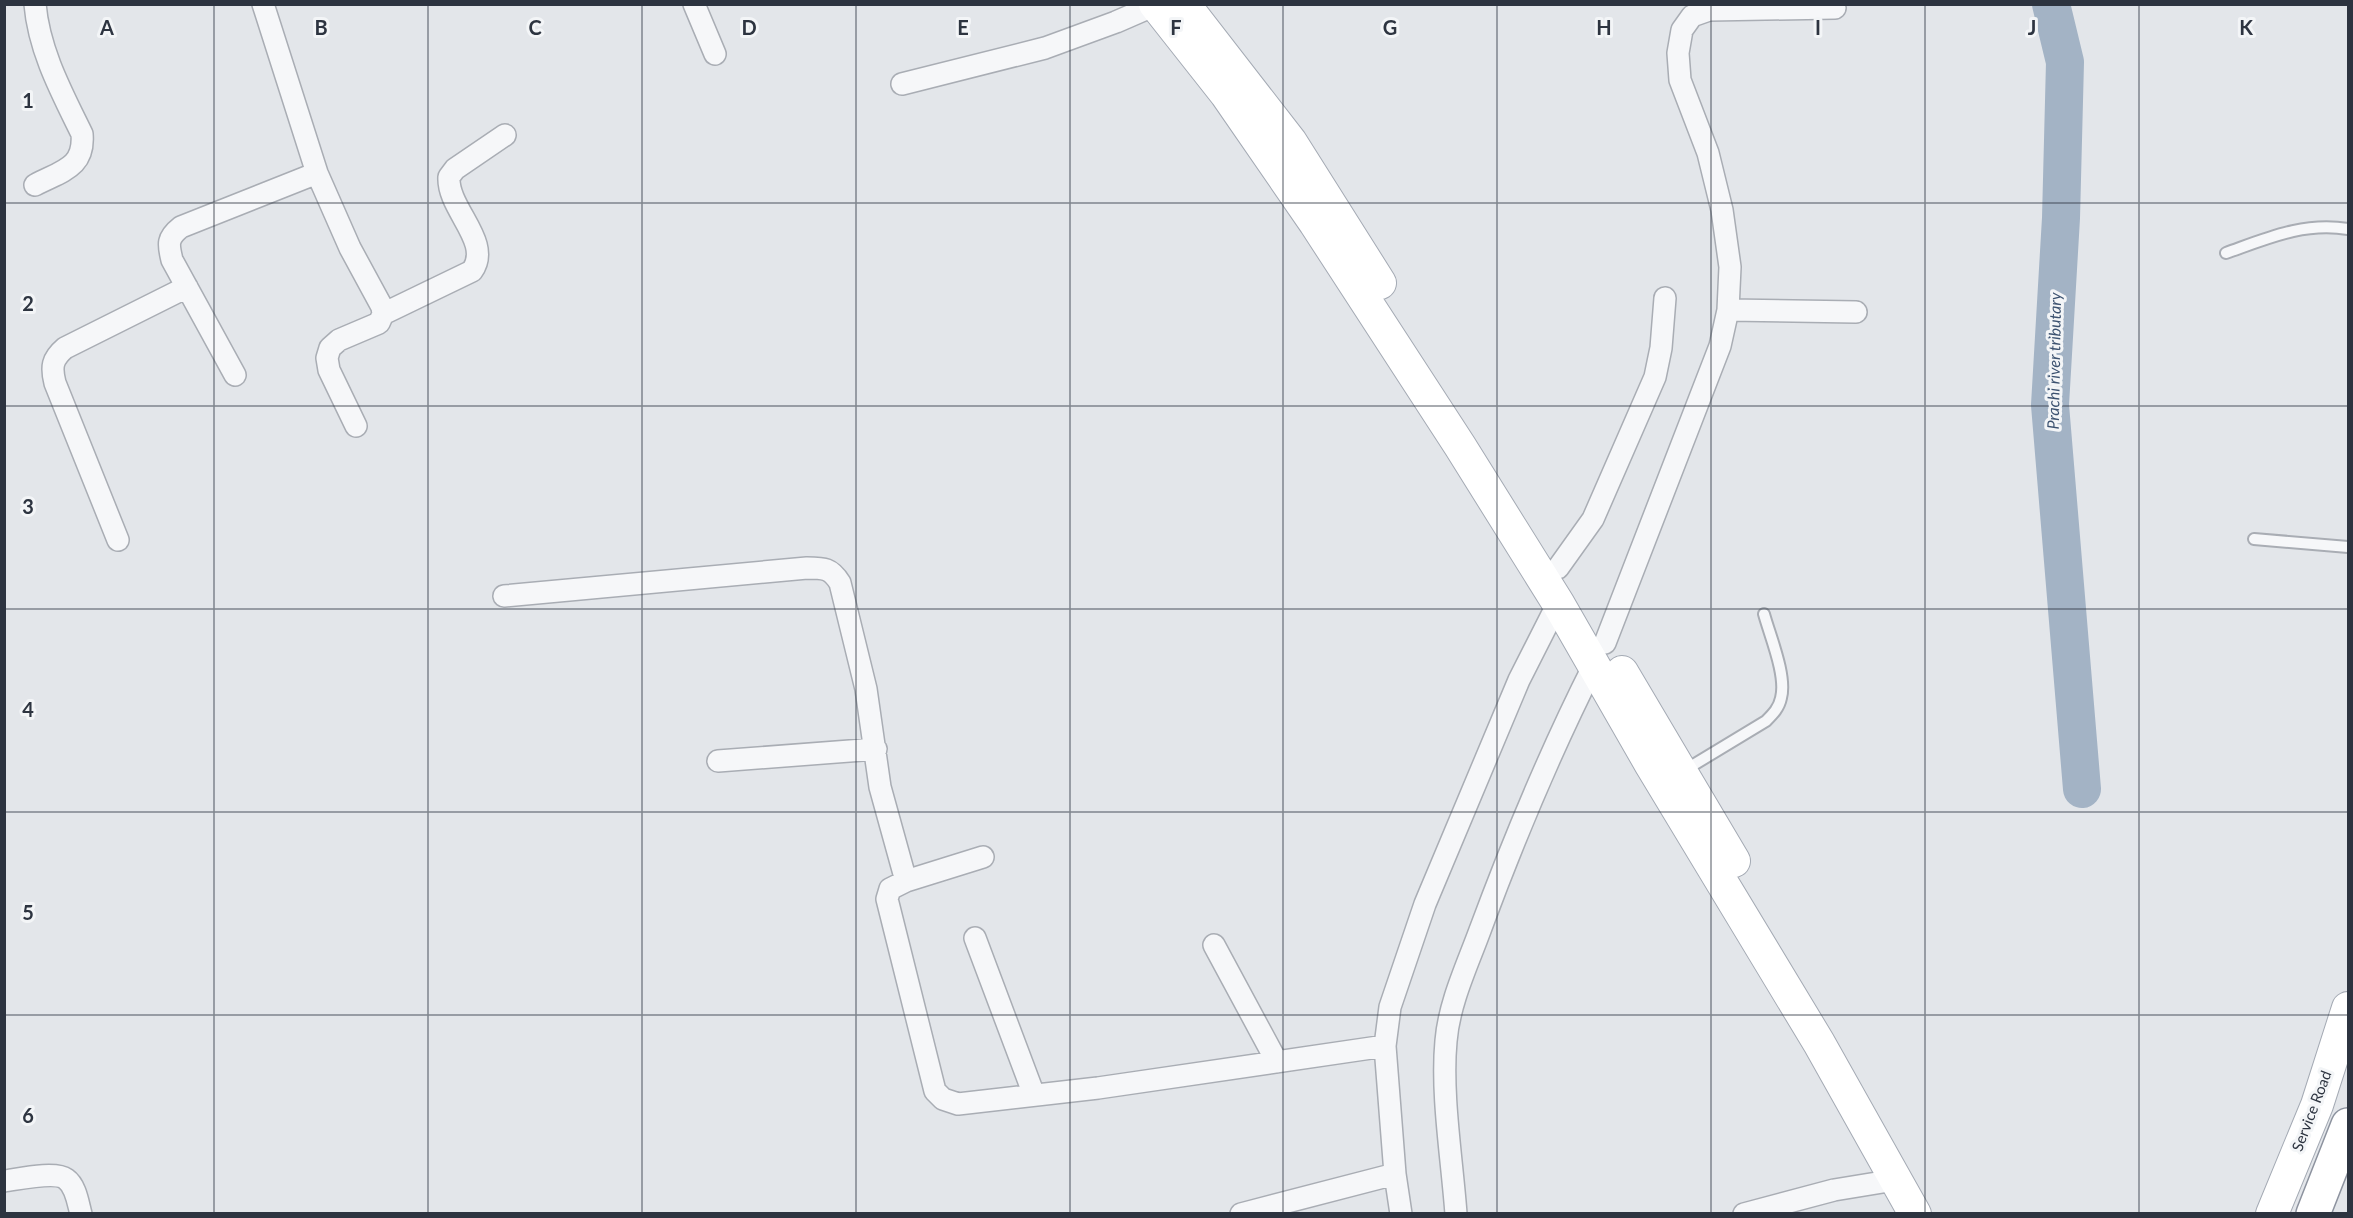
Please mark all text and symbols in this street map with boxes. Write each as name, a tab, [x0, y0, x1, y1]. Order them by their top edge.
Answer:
text: A	[99, 15, 114, 39]
text: B	[314, 15, 328, 39]
text: C	[528, 15, 542, 39]
text: D	[741, 15, 757, 39]
text: E	[957, 15, 969, 39]
text: F	[1170, 15, 1182, 39]
text: G	[1383, 15, 1397, 39]
text: H	[1596, 15, 1612, 39]
text: I	[1815, 15, 1821, 39]
text: J	[2028, 15, 2036, 39]
text: K	[2239, 15, 2253, 39]
text: 1	[22, 88, 34, 112]
text: 2	[22, 291, 34, 315]
water label: Prachi river tributary	[2043, 292, 2064, 430]
text: 3	[22, 494, 34, 518]
text: 4	[22, 697, 34, 721]
text: 5	[22, 900, 34, 924]
street label: Service Road	[2287, 1068, 2335, 1153]
text: 6	[22, 1103, 34, 1127]

